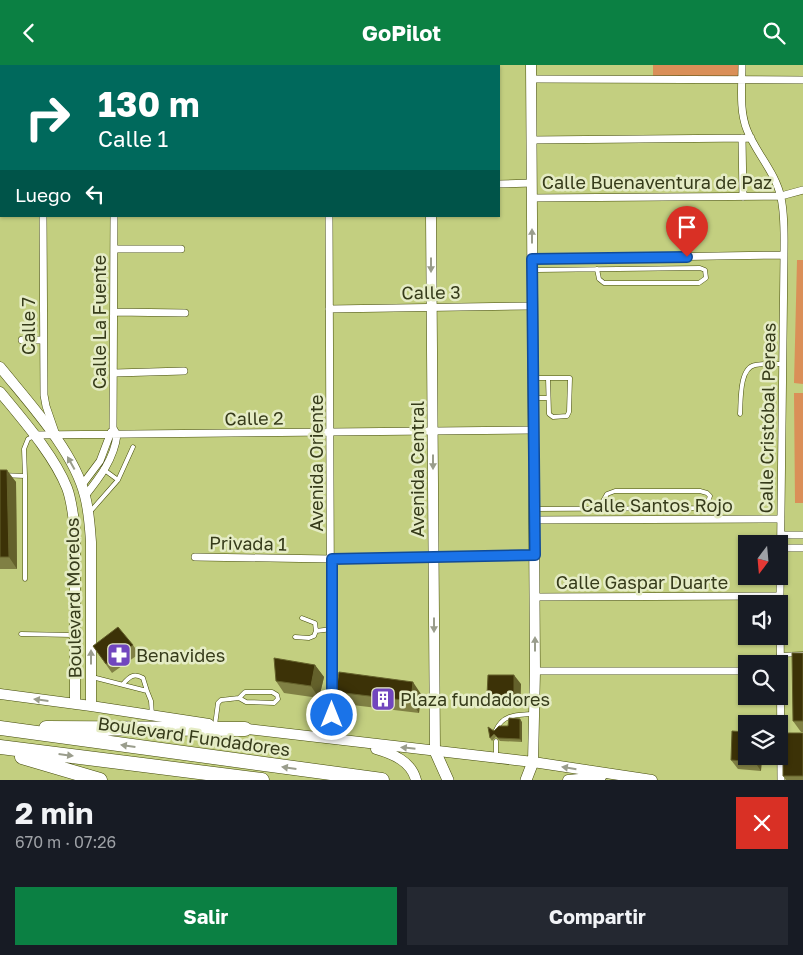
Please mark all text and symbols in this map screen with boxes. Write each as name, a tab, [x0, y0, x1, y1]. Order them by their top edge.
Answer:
icon: back	[15, 19, 43, 47]
text: GoPilot	[362, 19, 441, 46]
icon: search	[760, 19, 788, 47]
text: 130 m	[98, 83, 200, 125]
icon: right	[15, 85, 80, 150]
text: Calle 1	[98, 125, 168, 152]
street label: Calle Buenaventura de Paz	[542, 171, 772, 193]
icon: left	[81, 180, 109, 208]
text: Luego	[15, 183, 71, 206]
pin	[666, 206, 708, 257]
icon: arrive	[673, 213, 701, 241]
one-way arrow	[528, 228, 536, 244]
street label: Calle La Fuente	[88, 255, 110, 389]
one-way arrow	[427, 257, 435, 273]
street label: Calle 3	[401, 280, 461, 304]
street label: Calle 7	[17, 297, 39, 355]
street label: Calle Cristóbal Pereas	[754, 322, 780, 514]
street label: Avenida Oriente	[305, 395, 327, 531]
street label: Avenida Central	[406, 401, 428, 537]
street label: Calle 2	[224, 406, 284, 430]
one-way arrow	[429, 455, 437, 471]
one-way arrow	[67, 456, 75, 470]
street label: Calle Santos Rojo	[581, 494, 733, 516]
street label: Boulevard Morelos	[61, 517, 85, 679]
street label: Privada 1	[209, 531, 287, 555]
north arrow	[738, 535, 788, 585]
map controls	[738, 535, 788, 765]
street label: Calle Gaspar Duarte	[556, 571, 728, 593]
button: sound	[738, 595, 788, 645]
one-way arrow	[430, 617, 438, 633]
one-way arrow	[531, 635, 539, 651]
pharmacy icon: Benavides	[106, 642, 132, 668]
place label: Benavides	[136, 644, 225, 666]
one-way arrow	[87, 649, 95, 665]
button: search	[738, 655, 788, 705]
building icon: Plaza fundadores	[370, 686, 396, 712]
position arrow	[305, 688, 357, 740]
place label: Plaza fundadores	[400, 688, 550, 710]
one-way arrow	[33, 696, 49, 704]
street label: Boulevard Fundadores	[96, 712, 292, 760]
button: layers	[738, 715, 788, 765]
one-way arrow	[119, 741, 135, 749]
one-way arrow	[399, 744, 415, 752]
one-way arrow	[58, 751, 74, 759]
one-way arrow	[561, 763, 577, 771]
one-way arrow	[280, 764, 296, 772]
text: 2 min	[15, 795, 93, 831]
button: close	[736, 797, 788, 849]
text: 670 m · 07:26	[15, 832, 116, 852]
button: Salir	[15, 887, 397, 945]
button: Compartir	[407, 887, 788, 945]

